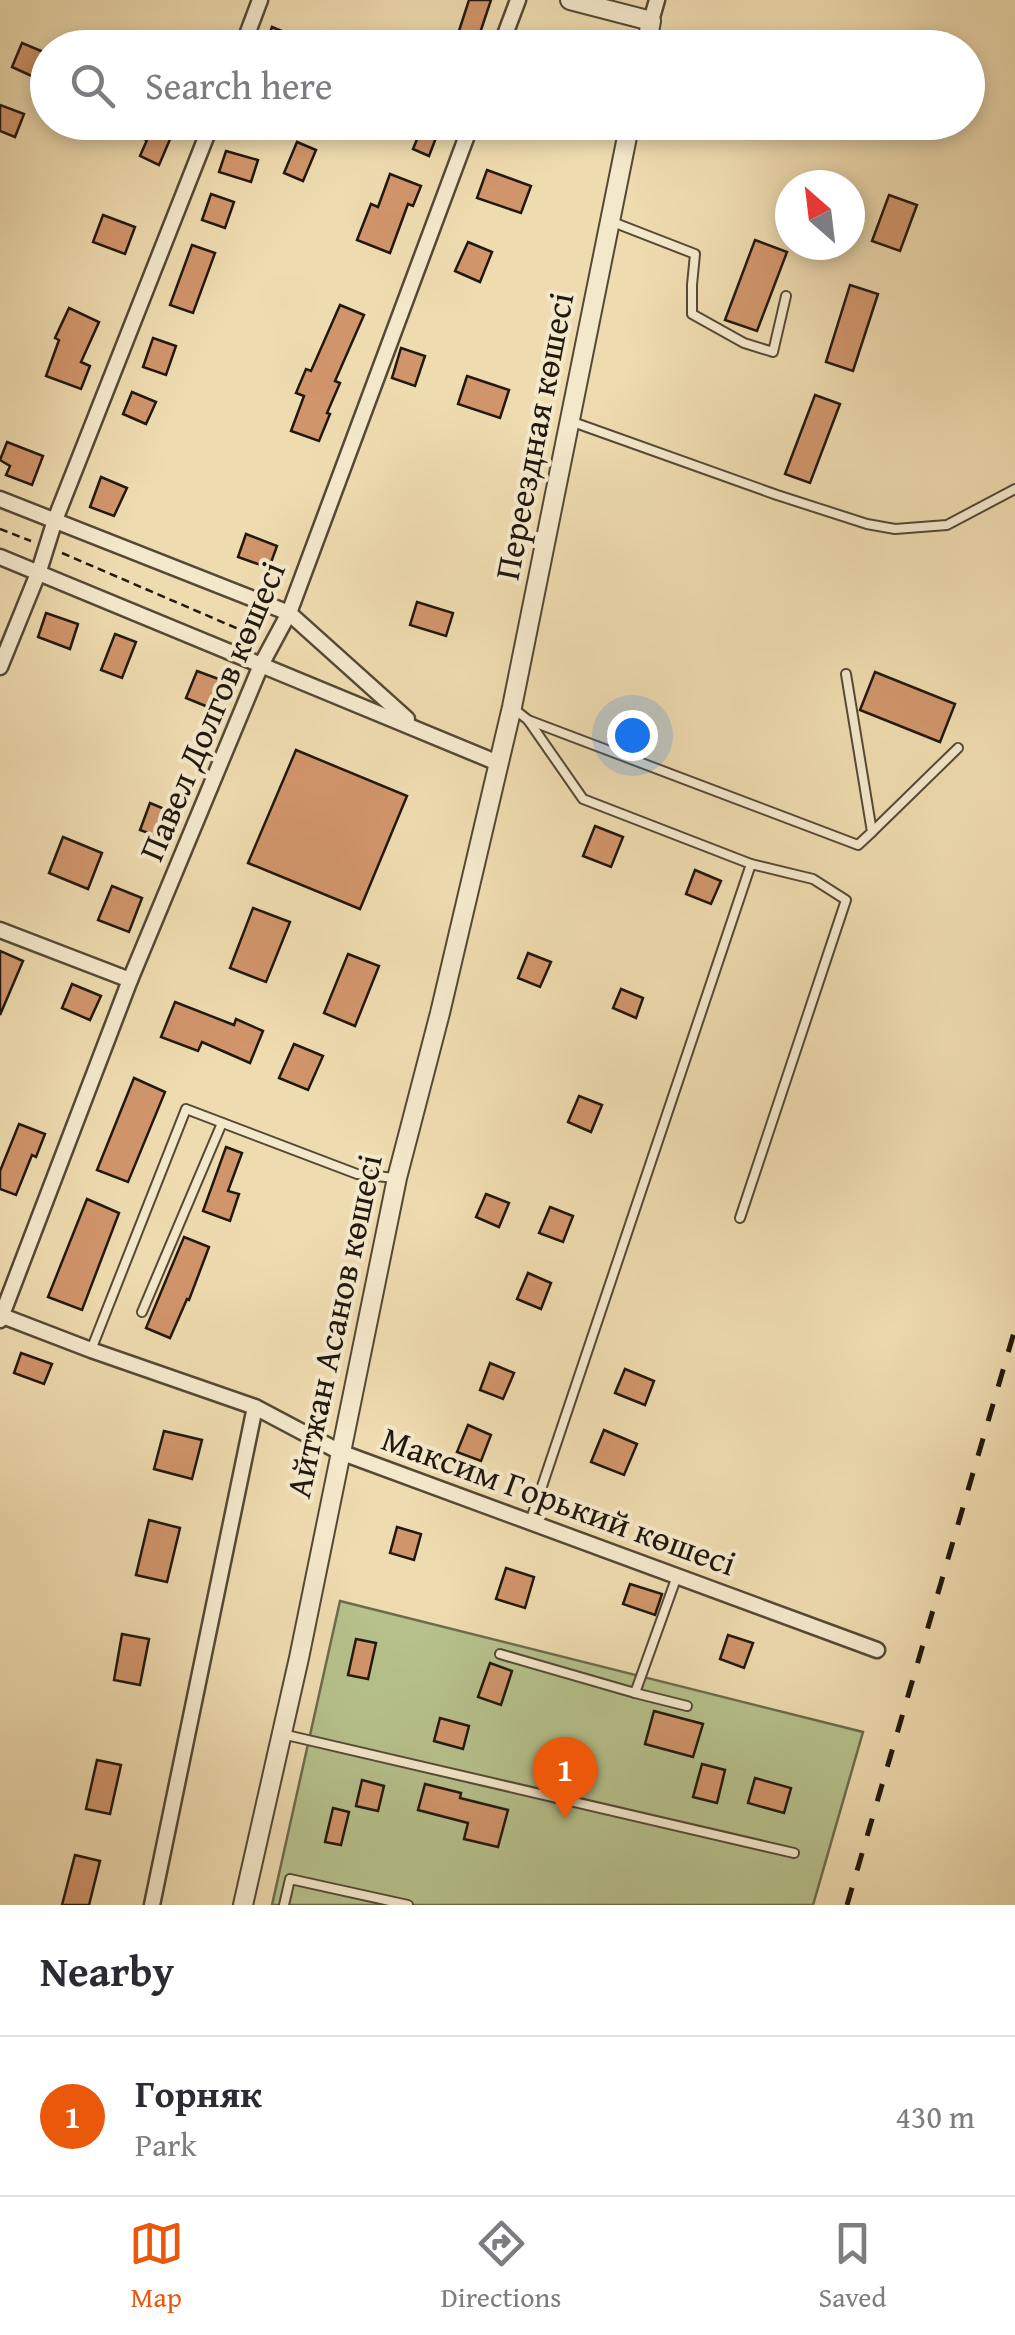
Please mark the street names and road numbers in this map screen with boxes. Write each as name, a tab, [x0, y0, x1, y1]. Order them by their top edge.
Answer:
street label: Переездная көшесі	[481, 288, 586, 584]
street label: Павел Долгов көшесі	[125, 553, 298, 869]
street label: Айтжан Асанов көшесі	[272, 1149, 395, 1502]
street label: Максим Горький көшесі	[375, 1413, 744, 1588]

